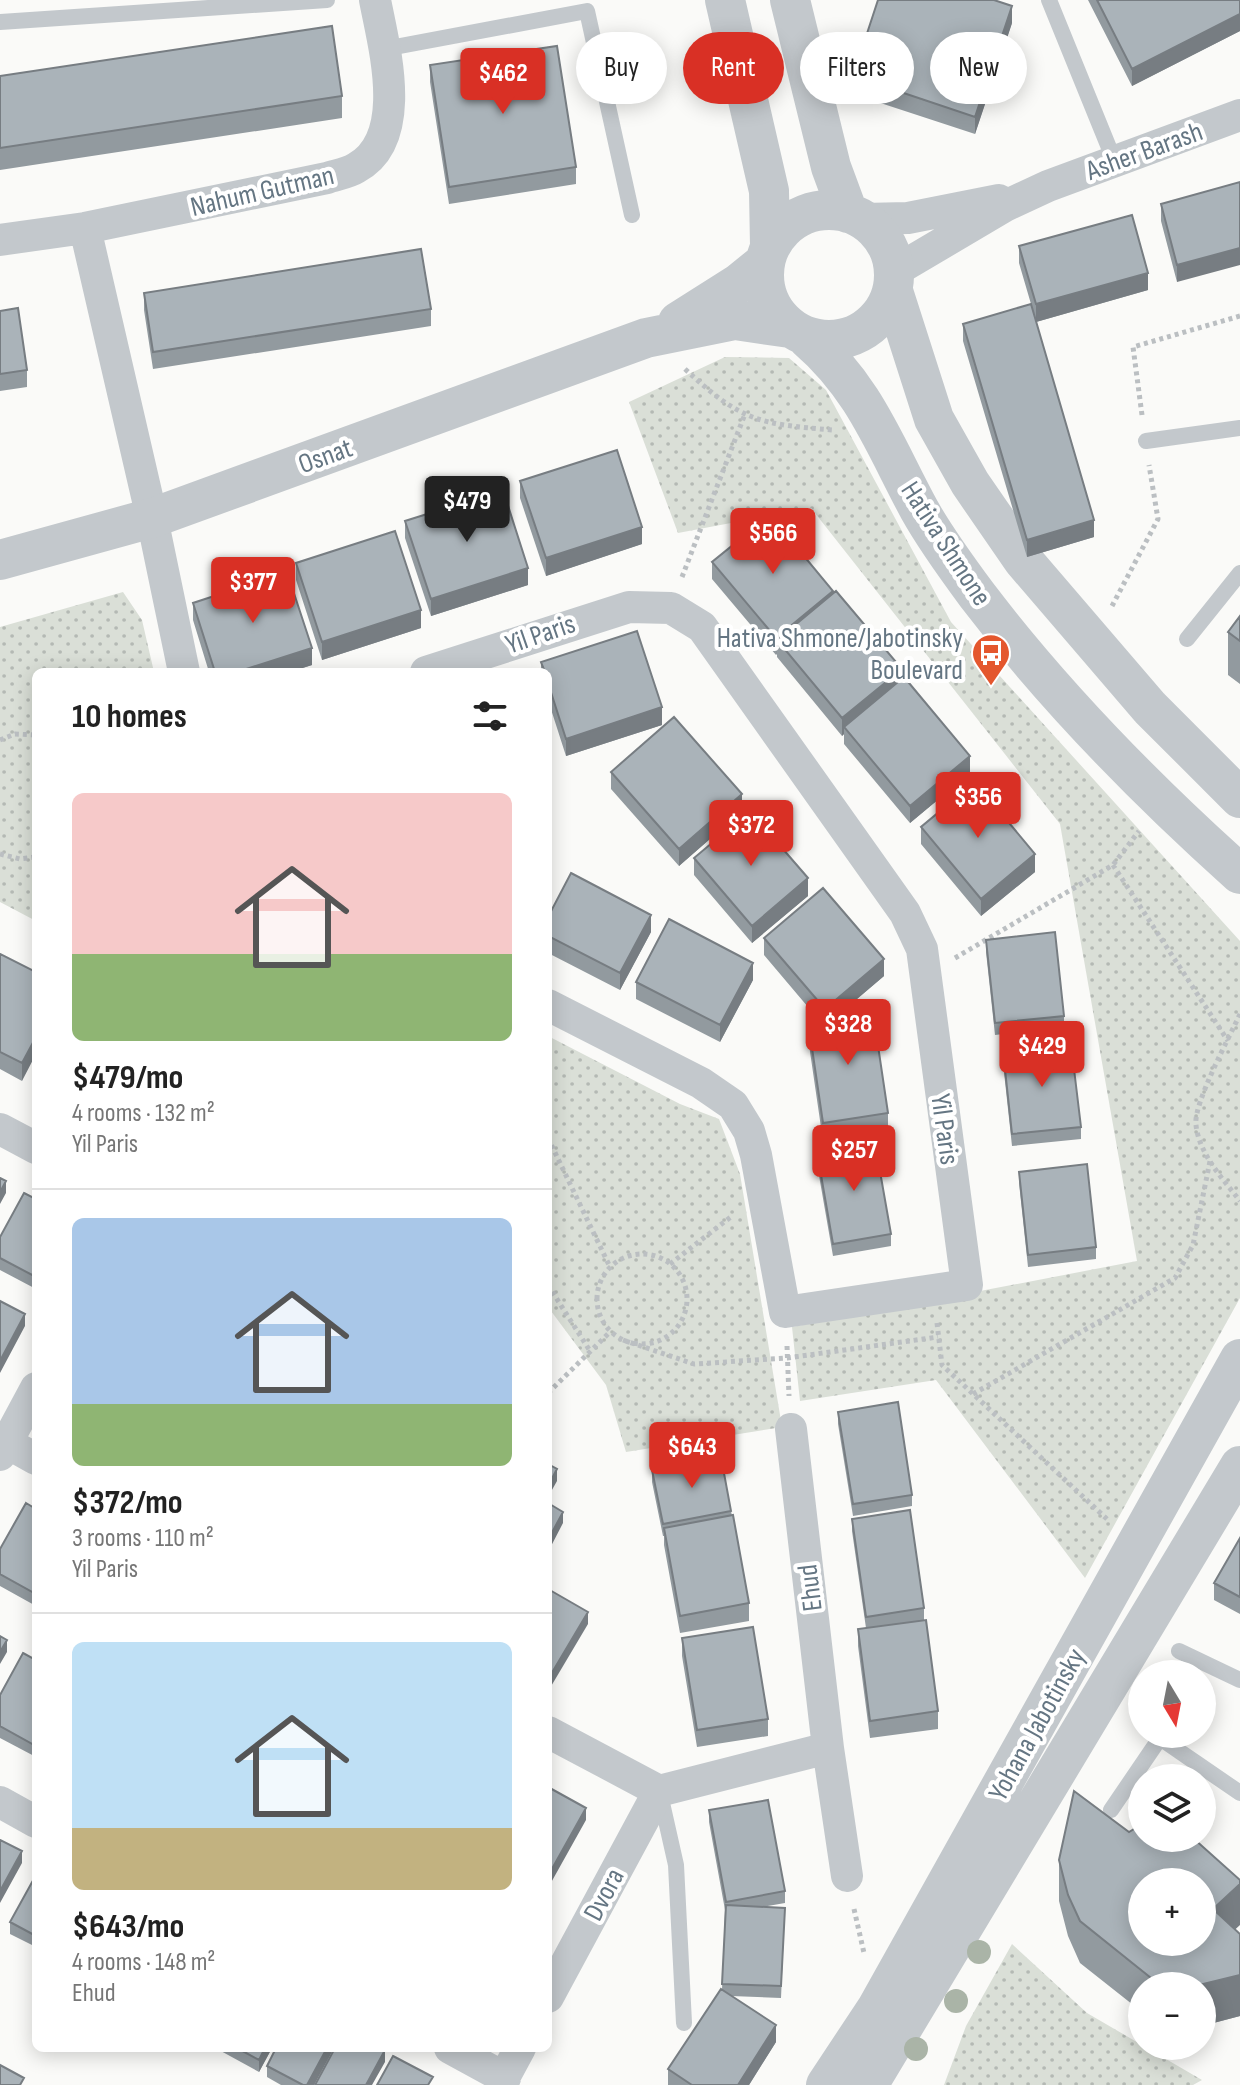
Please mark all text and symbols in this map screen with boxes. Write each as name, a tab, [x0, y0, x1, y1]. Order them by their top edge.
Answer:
chip: Buy	[576, 32, 667, 104]
chip: Rent	[683, 32, 784, 104]
chip: Filters	[800, 32, 914, 104]
chip: New	[930, 32, 1027, 104]
pin: $462	[456, 48, 550, 116]
text: $462	[478, 58, 528, 89]
street label: Asher Barash	[1081, 115, 1207, 188]
street label: Nahum Gutman	[187, 159, 337, 224]
street label: Osnat	[294, 431, 357, 481]
pin: $479	[420, 476, 514, 544]
street label: Hativa Shmone	[893, 476, 998, 612]
text: $479	[443, 486, 491, 517]
pin: $566	[726, 508, 820, 576]
text: $566	[748, 518, 798, 549]
pin: $377	[206, 557, 300, 625]
text: $377	[229, 567, 277, 598]
street label: Yil Paris	[501, 607, 580, 662]
place label: Hativa Shmone/Jabotinsky Boulevard	[717, 622, 963, 687]
bus stop icon: Hativa Shmone/Jabotinsky Boulevard	[970, 632, 1012, 687]
icon: filters	[468, 694, 512, 738]
text: 10 homes	[72, 696, 187, 737]
pin: $356	[931, 772, 1025, 840]
text: $356	[954, 782, 1002, 813]
pin: $372	[704, 800, 798, 868]
text: $372	[727, 810, 775, 841]
icon: home	[220, 845, 364, 989]
pin: $328	[801, 999, 895, 1067]
text: $328	[824, 1009, 872, 1040]
pin: $429	[995, 1021, 1089, 1089]
text: $429	[1017, 1031, 1067, 1062]
text: $479/mo	[72, 1057, 183, 1098]
street label: Yil Paris	[923, 1092, 966, 1167]
text: 4 rooms · 132 m²	[72, 1098, 215, 1129]
pin: $257	[807, 1125, 901, 1193]
text: Yil Paris	[72, 1129, 138, 1160]
text: $257	[830, 1135, 878, 1166]
icon: home	[220, 1270, 364, 1414]
pin: $643	[645, 1422, 739, 1490]
text: $643	[667, 1432, 717, 1463]
text: $372/mo	[72, 1482, 183, 1523]
text: 3 rooms · 110 m²	[72, 1523, 214, 1554]
text: Yil Paris	[72, 1554, 138, 1585]
street label: Ehud	[791, 1563, 830, 1613]
street label: Yohana Jabotinsky	[982, 1643, 1093, 1807]
north arrow	[1128, 1660, 1216, 1748]
map controls	[1128, 1660, 1216, 2060]
icon: home	[220, 1694, 364, 1838]
button: layers	[1128, 1764, 1216, 1852]
street label: Dvora	[577, 1863, 632, 1926]
button: +	[1128, 1868, 1216, 1956]
text: $643/mo	[72, 1906, 184, 1947]
text: 4 rooms · 148 m²	[72, 1947, 215, 1978]
button: −	[1128, 1972, 1216, 2060]
text: Ehud	[72, 1978, 116, 2009]

